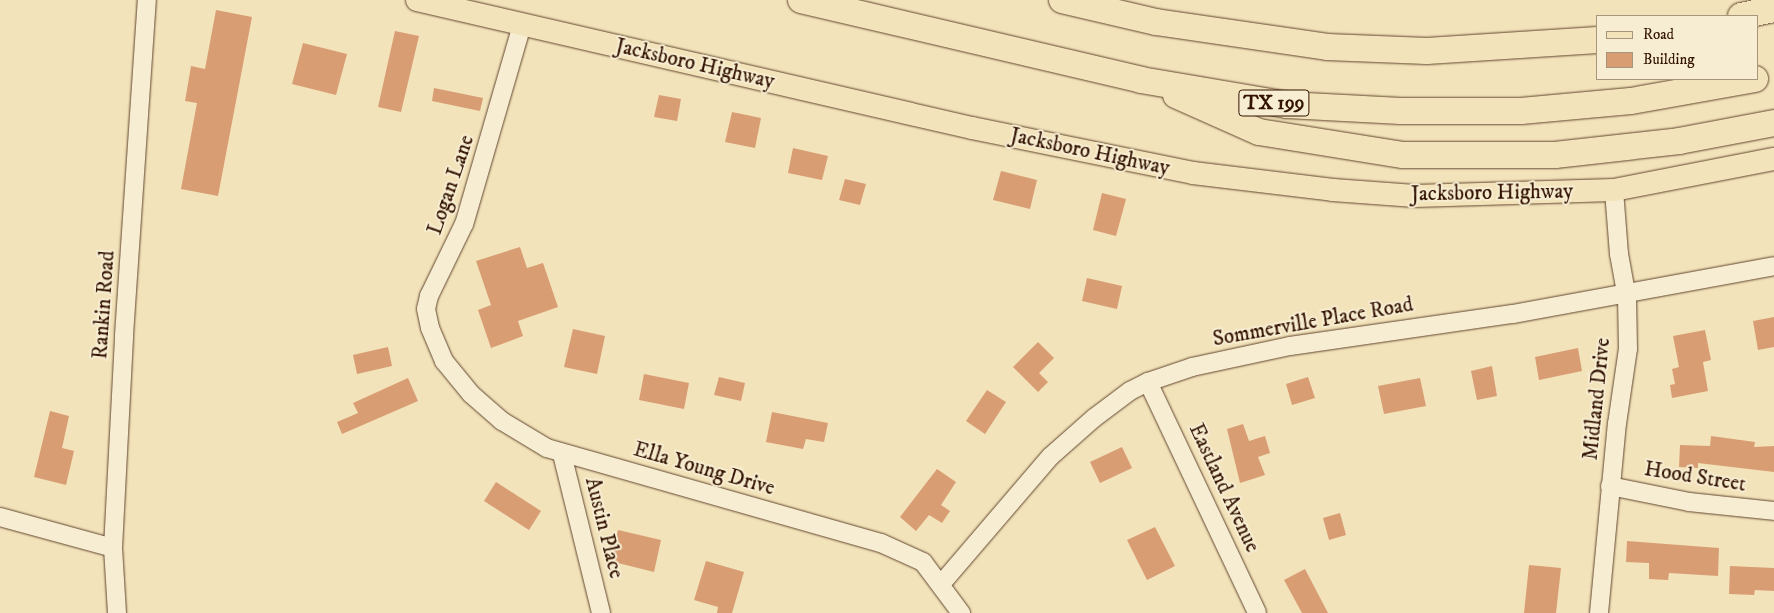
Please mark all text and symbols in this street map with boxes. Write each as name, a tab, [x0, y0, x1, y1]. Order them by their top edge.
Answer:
legend	[1596, 15, 1759, 80]
text: Road	[1643, 25, 1674, 44]
street label: Jacksboro Highway	[613, 33, 777, 95]
text: Building	[1643, 50, 1695, 69]
road number: TX 199	[1238, 86, 1310, 120]
street label: Jacksboro Highway	[1008, 123, 1172, 181]
street label: Logan Lane	[422, 132, 480, 238]
street label: Jacksboro Highway	[1411, 179, 1573, 207]
street label: Rankin Road	[88, 250, 120, 360]
street label: Sommerville Place Road	[1211, 292, 1415, 352]
street label: Midland Drive	[1578, 337, 1616, 461]
street label: Eastland Avenue	[1183, 420, 1265, 556]
street label: Ella Young Drive	[631, 437, 777, 501]
street label: Hood Street	[1642, 457, 1748, 497]
street label: Austin Place	[579, 475, 629, 581]

